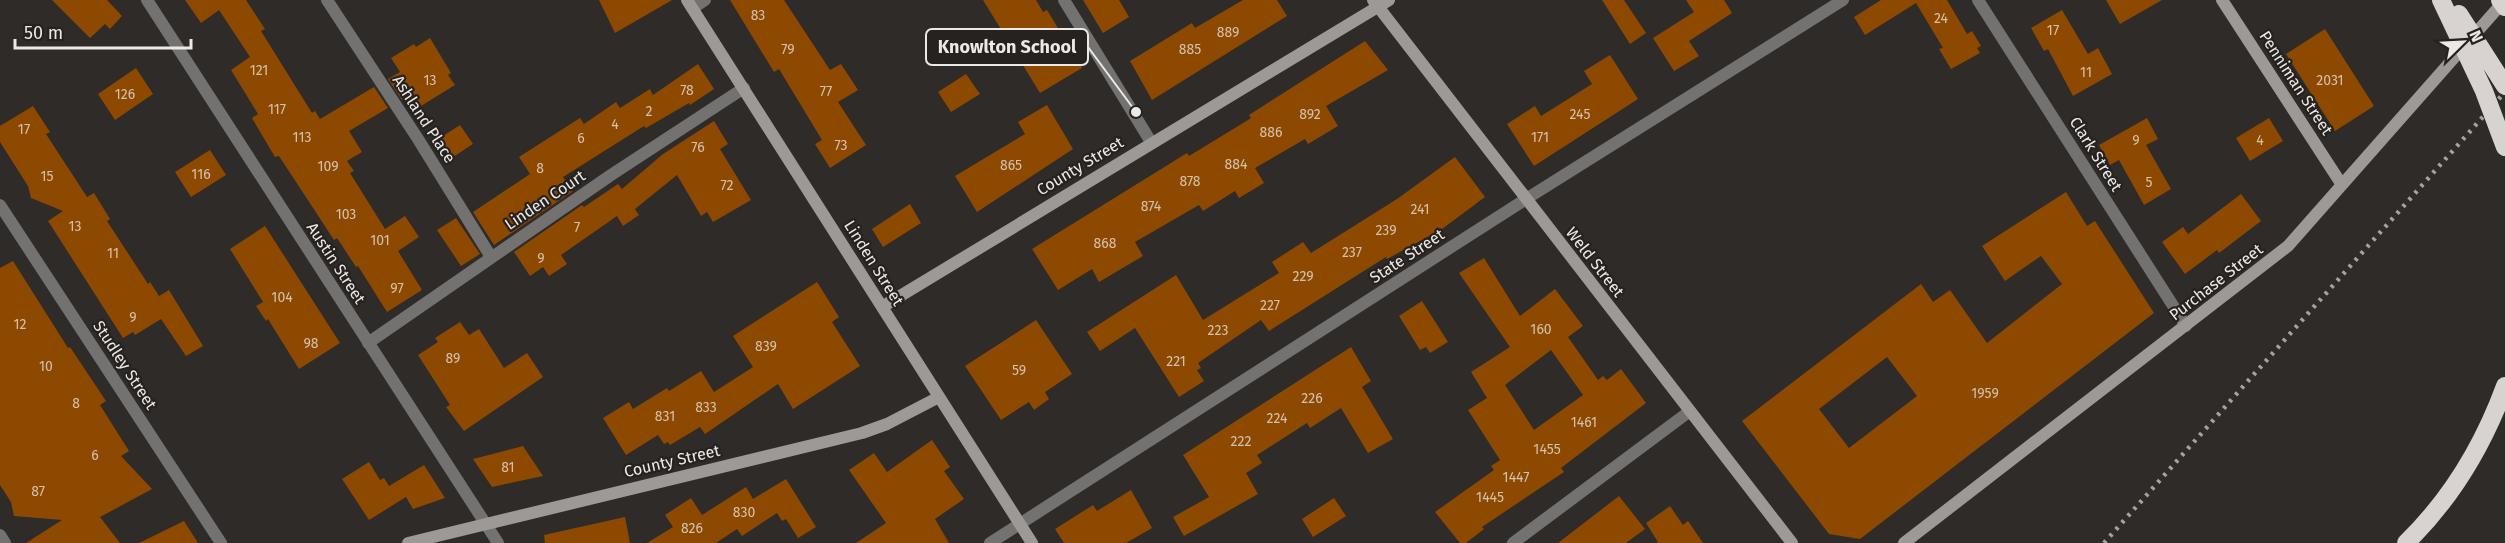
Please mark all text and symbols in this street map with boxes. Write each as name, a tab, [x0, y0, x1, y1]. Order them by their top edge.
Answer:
house number: 83	[751, 7, 765, 24]
house number: 24	[1934, 10, 1949, 27]
scale bar	[15, 12, 190, 50]
north arrow	[2433, 12, 2493, 72]
text: 50 m	[24, 22, 63, 44]
house number: 17	[2047, 22, 2059, 39]
house number: 889	[1217, 24, 1239, 41]
street label: Penniman Street	[2255, 27, 2337, 139]
text: N	[2465, 27, 2487, 45]
callout: Knowlton School	[926, 29, 1088, 65]
text: Knowlton School	[938, 36, 1077, 58]
house number: 79	[781, 41, 795, 58]
house number: 885	[1179, 41, 1201, 58]
house number: 121	[250, 62, 268, 79]
house number: 11	[2080, 64, 2092, 81]
street label: Ashland Place	[389, 71, 459, 167]
house number: 13	[423, 72, 437, 89]
house number: 2031	[2316, 72, 2344, 89]
house number: 78	[680, 82, 694, 99]
house number: 77	[820, 83, 832, 100]
house number: 126	[115, 86, 135, 103]
house number: 117	[268, 101, 286, 118]
house number: 2	[646, 103, 653, 120]
house number: 892	[1299, 106, 1321, 123]
house number: 245	[1570, 106, 1590, 123]
street label: Clark Street	[2066, 113, 2126, 195]
house number: 4	[611, 116, 619, 133]
house number: 17	[18, 121, 30, 138]
house number: 886	[1260, 124, 1282, 141]
house number: 113	[293, 129, 311, 146]
house number: 171	[1531, 129, 1549, 146]
house number: 6	[577, 130, 585, 147]
house number: 9	[2132, 132, 2140, 149]
house number: 4	[2256, 132, 2264, 149]
street label: County Street	[1033, 133, 1127, 199]
house number: 73	[834, 137, 848, 154]
house number: 76	[691, 139, 705, 156]
house number: 884	[1225, 156, 1248, 173]
house number: 865	[1000, 157, 1022, 174]
house number: 109	[317, 158, 339, 175]
house number: 8	[536, 160, 544, 177]
house number: 116	[191, 166, 211, 183]
street label: Linden Court	[501, 166, 589, 234]
house number: 15	[40, 168, 54, 185]
house number: 878	[1179, 173, 1201, 190]
house number: 5	[2145, 174, 2153, 191]
house number: 72	[721, 177, 734, 194]
house number: 874	[1141, 198, 1162, 215]
house number: 241	[1410, 201, 1430, 218]
house number: 103	[336, 206, 356, 223]
street label: Linden Street	[840, 217, 908, 309]
house number: 13	[68, 218, 82, 235]
street label: Austin Street	[303, 219, 369, 307]
house number: 7	[574, 219, 580, 236]
house number: 239	[1375, 222, 1397, 239]
street label: Weld Street	[1562, 223, 1628, 301]
street label: State Street	[1366, 225, 1448, 287]
house number: 101	[370, 232, 390, 249]
house number: 868	[1094, 235, 1117, 252]
street label: Purchase Street	[2166, 240, 2267, 324]
house number: 237	[1342, 244, 1362, 261]
house number: 11	[107, 245, 119, 262]
house number: 9	[537, 250, 545, 267]
house number: 229	[1292, 268, 1314, 285]
house number: 97	[390, 280, 404, 297]
house number: 104	[271, 289, 293, 306]
house number: 227	[1260, 297, 1280, 314]
house number: 9	[129, 309, 137, 326]
house number: 12	[14, 316, 27, 333]
street label: Studley Street	[89, 317, 161, 413]
house number: 160	[1530, 321, 1552, 338]
house number: 223	[1208, 322, 1228, 339]
house number: 98	[303, 335, 319, 352]
house number: 839	[755, 338, 777, 355]
house number: 89	[446, 350, 460, 367]
house number: 221	[1166, 353, 1186, 370]
house number: 10	[39, 358, 53, 375]
house number: 59	[1012, 362, 1026, 379]
house number: 1959	[1971, 385, 1999, 402]
house number: 226	[1301, 390, 1323, 407]
house number: 8	[72, 395, 80, 412]
house number: 833	[695, 399, 717, 416]
house number: 831	[655, 408, 675, 425]
house number: 224	[1267, 410, 1288, 427]
house number: 1461	[1571, 414, 1597, 431]
house number: 222	[1231, 433, 1251, 450]
street label: County Street	[622, 441, 722, 481]
house number: 1455	[1533, 441, 1561, 458]
house number: 6	[91, 447, 99, 464]
house number: 81	[501, 459, 515, 476]
house number: 1447	[1503, 469, 1529, 486]
house number: 87	[31, 483, 45, 500]
house number: 1445	[1476, 489, 1504, 506]
house number: 830	[733, 504, 755, 521]
house number: 826	[681, 520, 703, 537]

